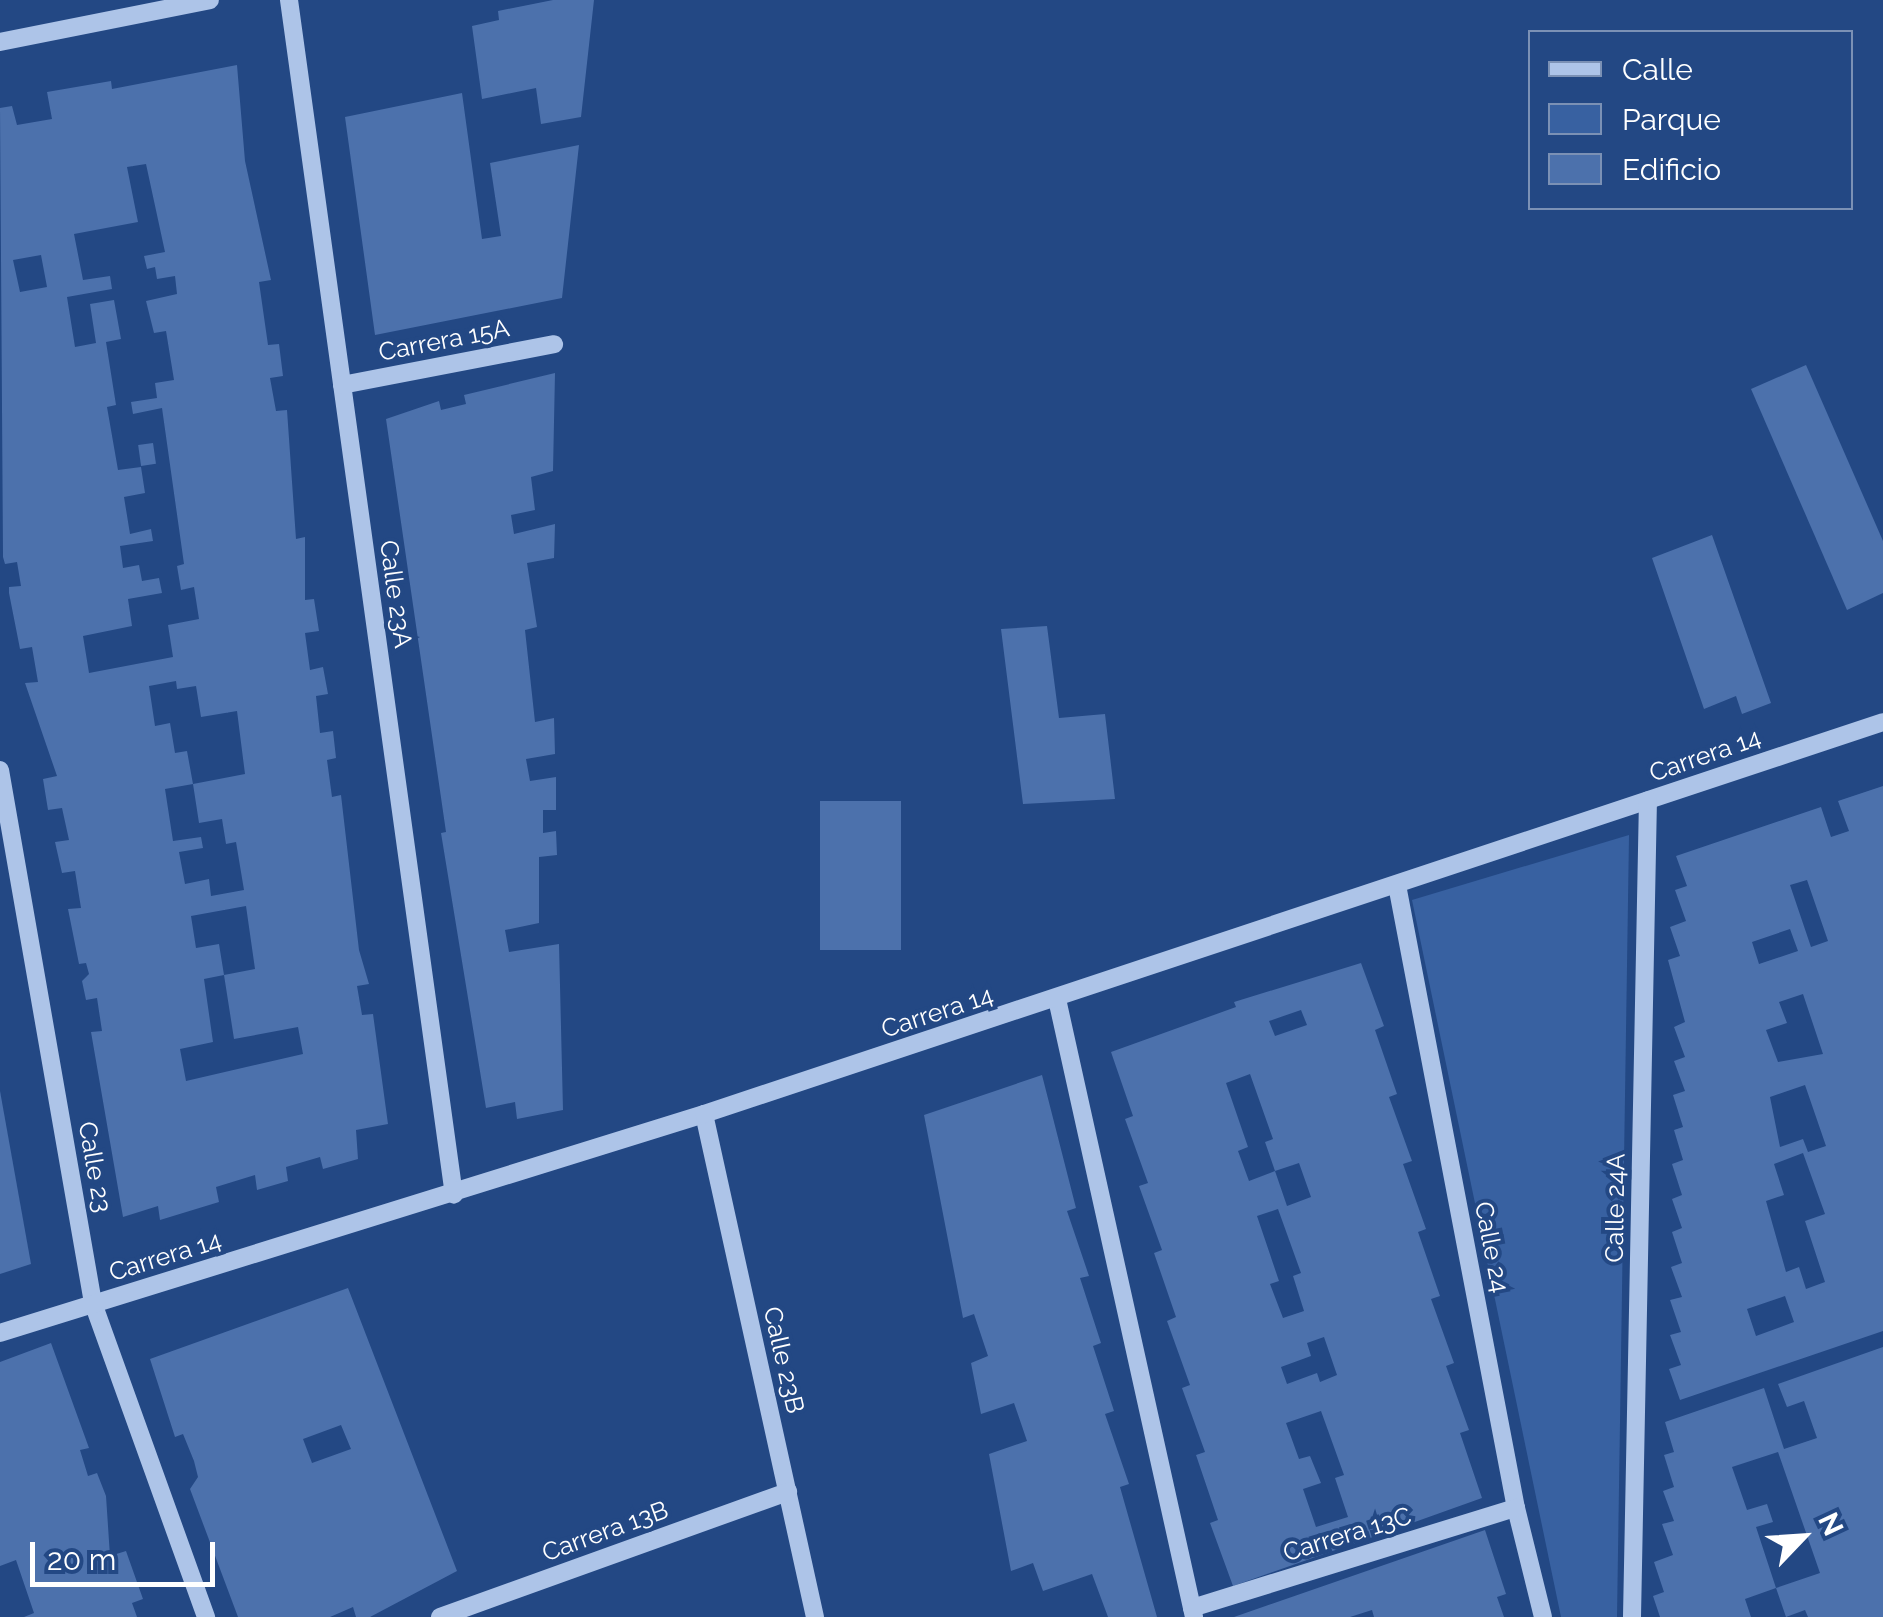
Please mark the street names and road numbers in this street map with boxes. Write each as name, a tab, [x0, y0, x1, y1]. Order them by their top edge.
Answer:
street label: Carrera 15A	[376, 313, 512, 367]
street label: Calle 23A	[374, 538, 418, 650]
street label: Carrera 14	[1645, 722, 1765, 788]
street label: Carrera 14	[877, 980, 997, 1044]
street label: Calle 23	[72, 1119, 118, 1215]
street label: Calle 24A	[1599, 1153, 1631, 1263]
street label: Calle 24	[1468, 1199, 1516, 1295]
street label: Carrera 14	[105, 1225, 225, 1287]
street label: Calle 23B	[757, 1304, 811, 1416]
street label: Carrera 13B	[538, 1494, 672, 1568]
street label: Carrera 13C	[1279, 1500, 1415, 1568]

